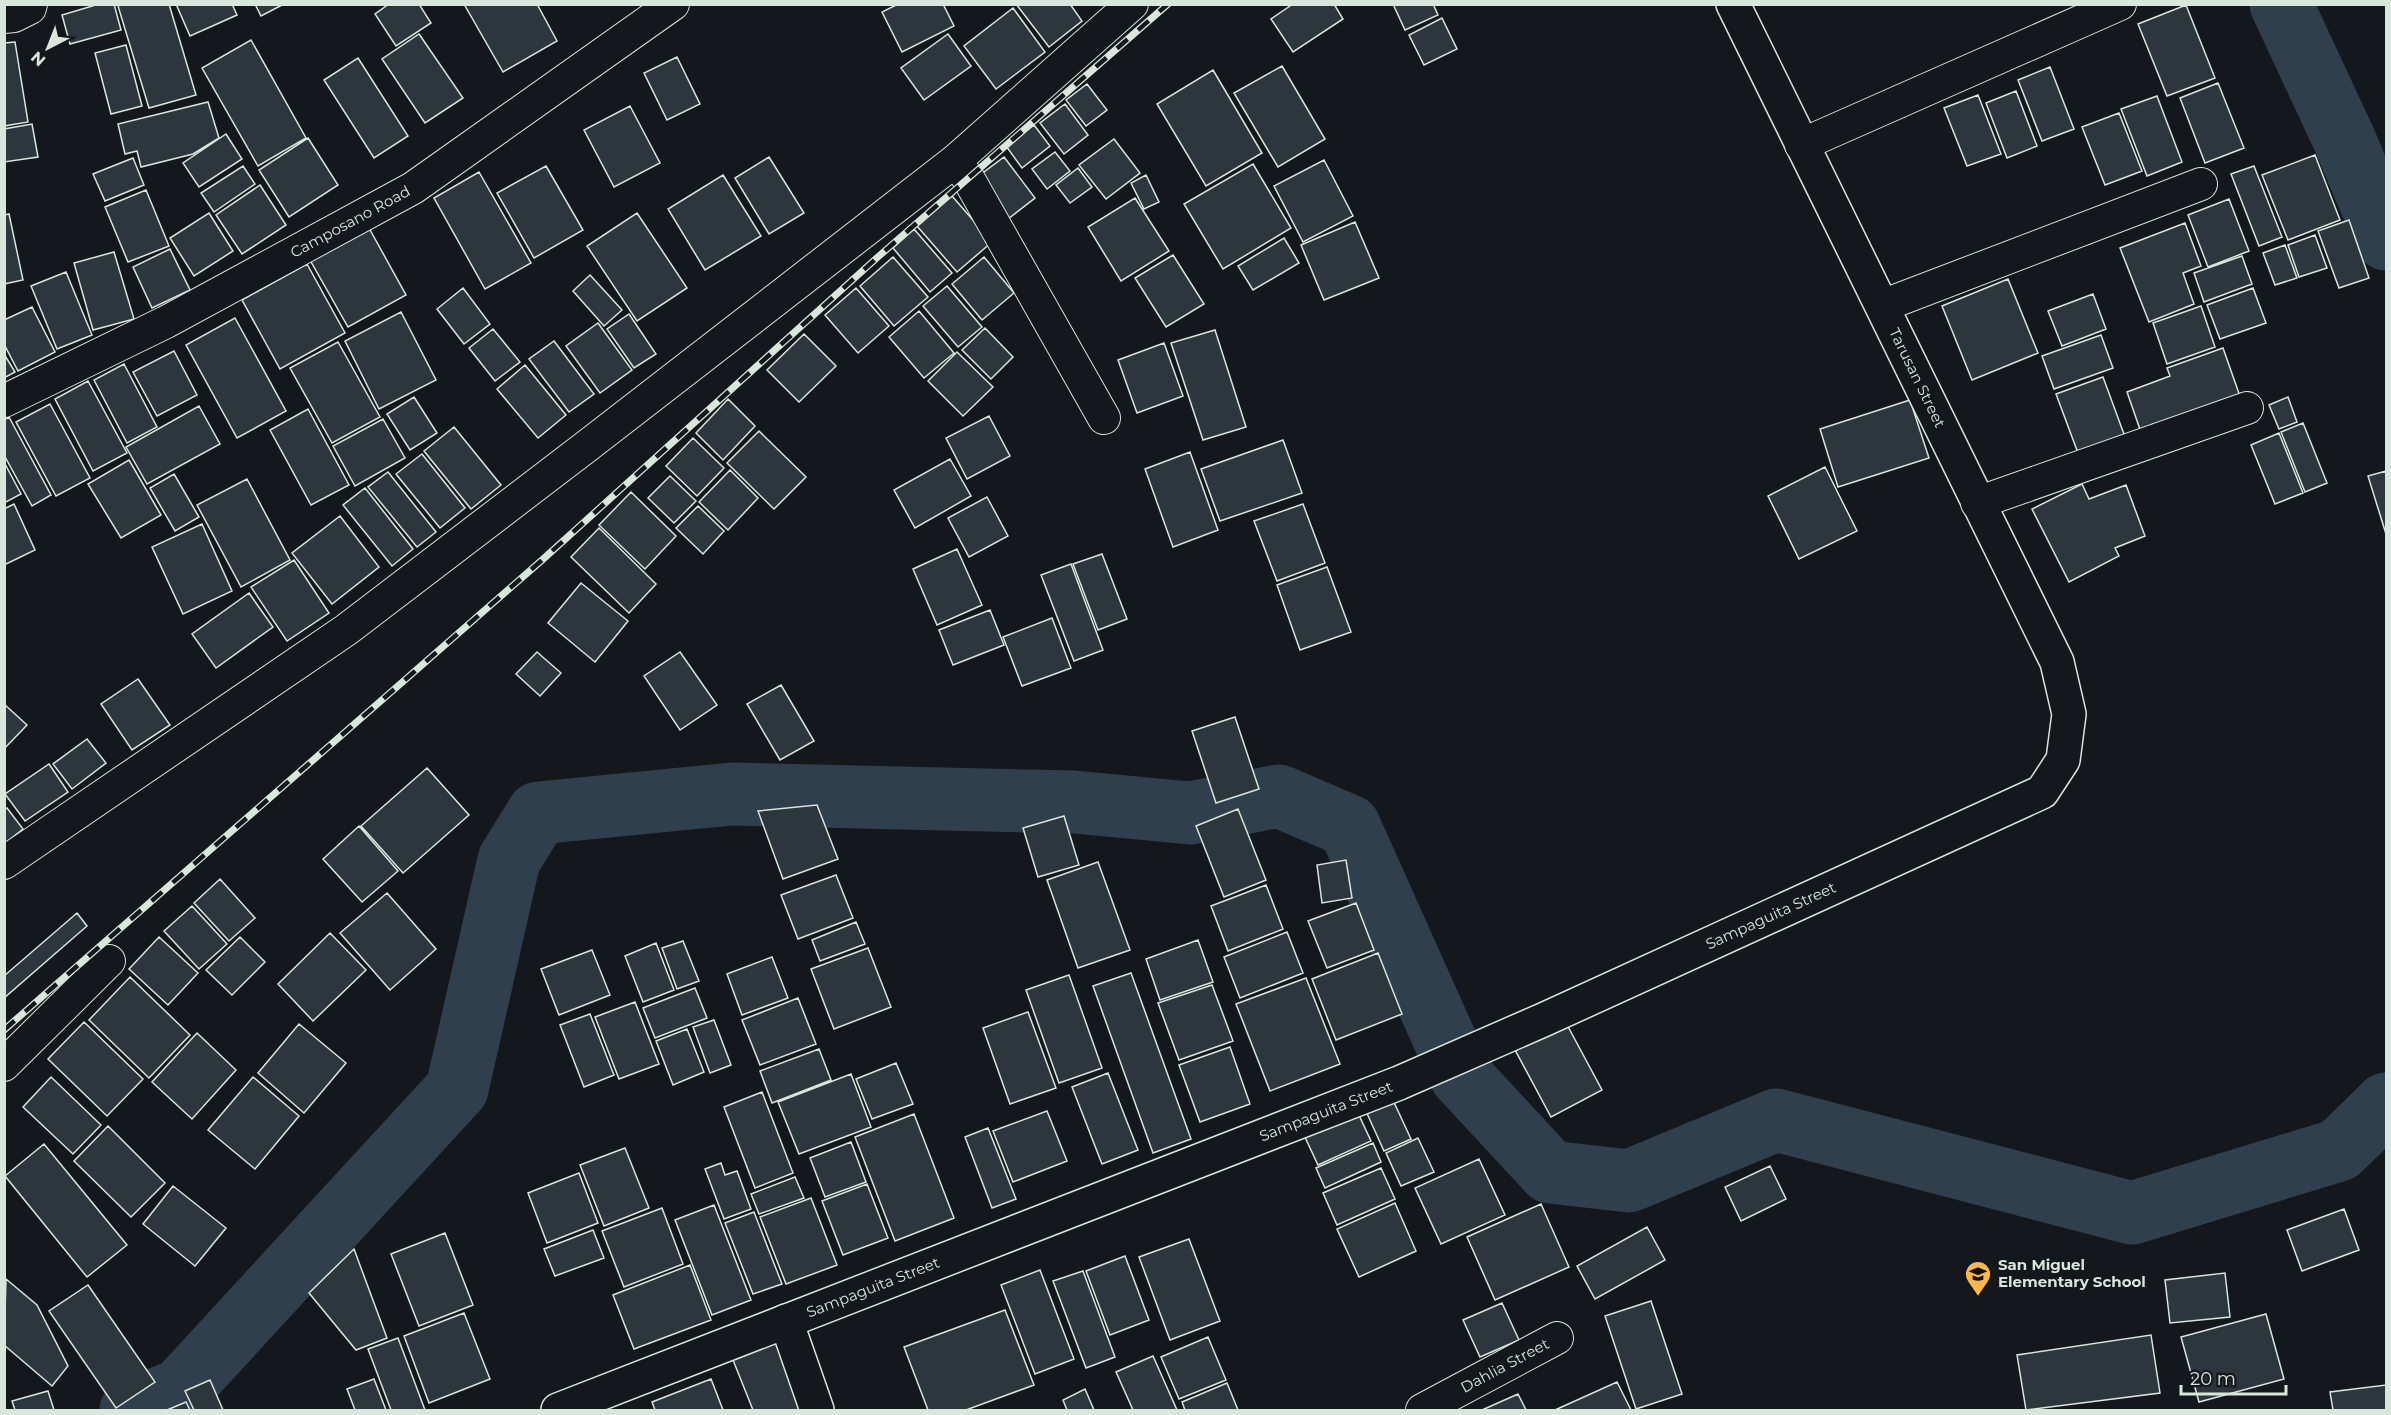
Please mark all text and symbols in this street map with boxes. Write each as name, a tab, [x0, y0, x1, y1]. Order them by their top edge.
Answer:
north arrow	[18, 18, 78, 78]
text: N	[27, 47, 49, 70]
street label: Camposano Road	[287, 181, 413, 262]
street label: Tarusan Street	[1885, 325, 1950, 431]
street label: Sampaguita Street	[1702, 877, 1839, 953]
street label: Sampaguita Street	[1257, 1076, 1395, 1145]
street label: Sampaguita Street	[804, 1253, 942, 1321]
place label: San Miguel Elementary School	[1998, 1255, 2146, 1291]
school or university icon: San Miguel Elementary School	[1963, 1259, 1993, 1297]
street label: Dahlia Street	[1457, 1334, 1552, 1397]
scale bar	[2181, 1358, 2286, 1396]
text: 20 m	[2190, 1368, 2236, 1390]

